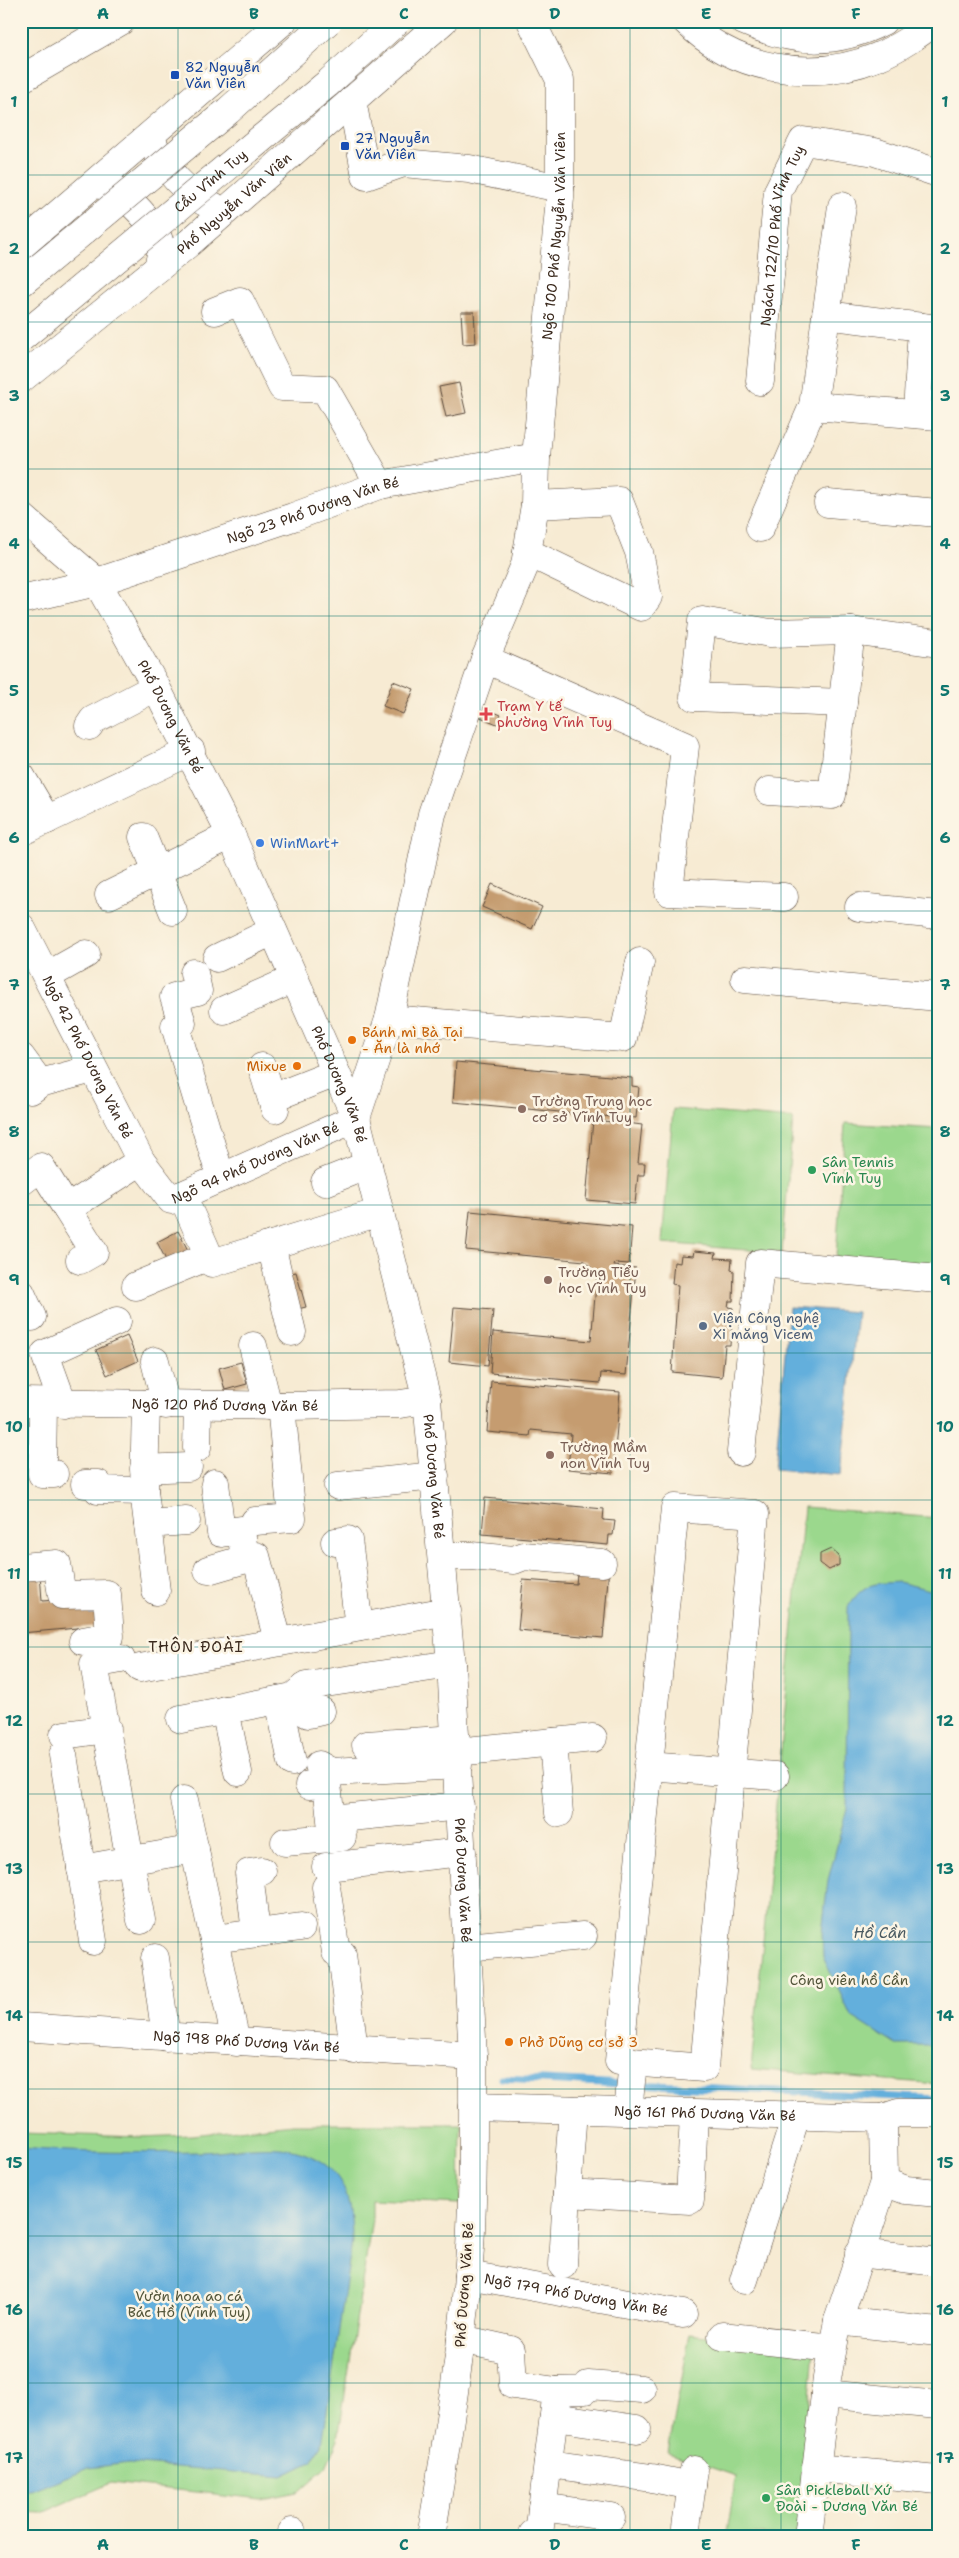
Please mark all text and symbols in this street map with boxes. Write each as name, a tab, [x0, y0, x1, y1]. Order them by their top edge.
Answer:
text: A	[97, 3, 109, 24]
text: B	[249, 3, 259, 24]
text: C	[399, 3, 409, 24]
text: D	[549, 3, 561, 24]
text: E	[701, 3, 711, 24]
text: F	[851, 3, 861, 24]
place label: 82 Nguyễn Văn Viên	[185, 58, 260, 92]
marker: 82 Nguyễn Văn Viên	[169, 69, 181, 81]
text: 1	[10, 91, 18, 112]
text: 1	[941, 91, 949, 112]
place label: 27 Nguyễn Văn Viên	[355, 129, 430, 163]
street label: Ngõ 100 Phố Nguyễn Văn Viên	[538, 132, 569, 341]
marker: 27 Nguyễn Văn Viên	[339, 140, 351, 152]
street label: Ngách 122/10 Phố Vĩnh Tuy	[756, 142, 809, 327]
street label: Cầu Vĩnh Tuy	[170, 145, 250, 216]
street label: Phố Nguyễn Văn Viên	[173, 148, 295, 258]
text: 2	[8, 238, 20, 259]
text: 2	[939, 238, 951, 259]
text: 3	[8, 385, 20, 406]
text: 3	[939, 385, 951, 406]
street label: Ngõ 23 Phố Dương Văn Bé	[224, 473, 401, 547]
text: 4	[8, 533, 20, 554]
text: 4	[939, 533, 951, 554]
street label: Phố Dương Văn Bé	[134, 657, 207, 776]
text: 5	[9, 680, 19, 701]
text: 5	[940, 680, 950, 701]
place label: Trạm Y tế phường Vĩnh Tuy	[497, 697, 612, 731]
marker: Trạm Y tế phường Vĩnh Tuy	[479, 707, 493, 721]
text: 6	[8, 827, 20, 848]
text: 6	[939, 827, 951, 848]
place label: WinMart+	[270, 834, 340, 852]
marker: WinMart+	[254, 837, 266, 849]
street label: Ngõ 42 Phố Dương Văn Bé	[38, 972, 137, 1142]
text: 7	[8, 974, 20, 995]
text: 7	[939, 974, 951, 995]
street label: Phố Dương Văn Bé	[307, 1023, 371, 1145]
place label: Bánh mì Bà Tại - Ăn là nhớ	[362, 1023, 463, 1057]
marker: Bánh mì Bà Tại - Ăn là nhớ	[346, 1034, 358, 1046]
place label: Mixue	[246, 1057, 287, 1075]
marker: Mixue	[291, 1060, 303, 1072]
place label: Trường Trung học cơ sở Vĩnh Tuy	[532, 1092, 652, 1126]
marker: Trường Trung học cơ sở Vĩnh Tuy	[516, 1103, 528, 1115]
street label: Ngõ 94 Phố Dương Văn Bé	[168, 1118, 342, 1208]
text: 8	[8, 1121, 20, 1142]
text: 8	[939, 1121, 951, 1142]
place label: Sân Tennis Vĩnh Tuy	[822, 1153, 894, 1187]
marker: Sân Tennis Vĩnh Tuy	[806, 1164, 818, 1176]
place label: Trường Tiểu học Vĩnh Tuy	[558, 1263, 646, 1297]
text: 9	[8, 1269, 20, 1290]
text: 9	[939, 1269, 951, 1290]
marker: Trường Tiểu học Vĩnh Tuy	[542, 1274, 554, 1286]
place label: Viện Công nghệ Xi măng Vicem	[713, 1309, 819, 1343]
marker: Viện Công nghệ Xi măng Vicem	[697, 1320, 709, 1332]
street label: Ngõ 120 Phố Dương Văn Bé	[132, 1395, 319, 1415]
street label: Phố Dương Văn Bé	[419, 1413, 449, 1540]
text: 10	[5, 1416, 23, 1437]
text: 10	[936, 1416, 954, 1437]
place label: Trường Mầm non Vĩnh Tuy	[560, 1438, 650, 1472]
marker: Trường Mầm non Vĩnh Tuy	[544, 1449, 556, 1461]
text: 11	[7, 1563, 21, 1584]
text: 11	[938, 1563, 952, 1584]
district label: THÔN ĐOÀI	[148, 1636, 244, 1657]
text: 12	[5, 1710, 23, 1731]
text: 12	[936, 1710, 954, 1731]
street label: Phố Dương Văn Bé	[451, 1817, 476, 1944]
text: 13	[5, 1858, 23, 1879]
text: 13	[936, 1858, 954, 1879]
water label: Hồ Cần	[854, 1923, 906, 1943]
park label: Công viên hồ Cần	[790, 1971, 909, 1989]
text: 14	[5, 2005, 23, 2026]
text: 14	[936, 2005, 954, 2026]
street label: Ngõ 198 Phố Dương Văn Bé	[153, 2026, 341, 2056]
place label: Phở Dũng cơ sở 3	[519, 2033, 638, 2051]
marker: Phở Dũng cơ sở 3	[503, 2036, 515, 2048]
street label: Ngõ 161 Phố Dương Văn Bé	[614, 2102, 796, 2125]
text: 15	[5, 2152, 23, 2173]
text: 15	[936, 2152, 954, 2173]
street label: Phố Dương Văn Bé	[451, 2222, 477, 2348]
street label: Ngõ 179 Phố Dương Văn Bé	[483, 2269, 670, 2320]
park label: Vườn hoa ao cá Bác Hồ (Vĩnh Tuy)	[128, 2287, 250, 2321]
text: 16	[5, 2299, 23, 2320]
text: 16	[936, 2299, 954, 2320]
text: 17	[5, 2447, 23, 2468]
text: 17	[936, 2447, 954, 2468]
place label: Sân Pickleball Xứ Đoài - Dương Văn Bé	[776, 2481, 918, 2515]
marker: Sân Pickleball Xứ Đoài - Dương Văn Bé	[760, 2492, 772, 2504]
text: A	[97, 2534, 109, 2555]
text: B	[249, 2534, 259, 2555]
text: C	[399, 2534, 409, 2555]
text: D	[549, 2534, 561, 2555]
text: E	[701, 2534, 711, 2555]
text: F	[851, 2534, 861, 2555]

